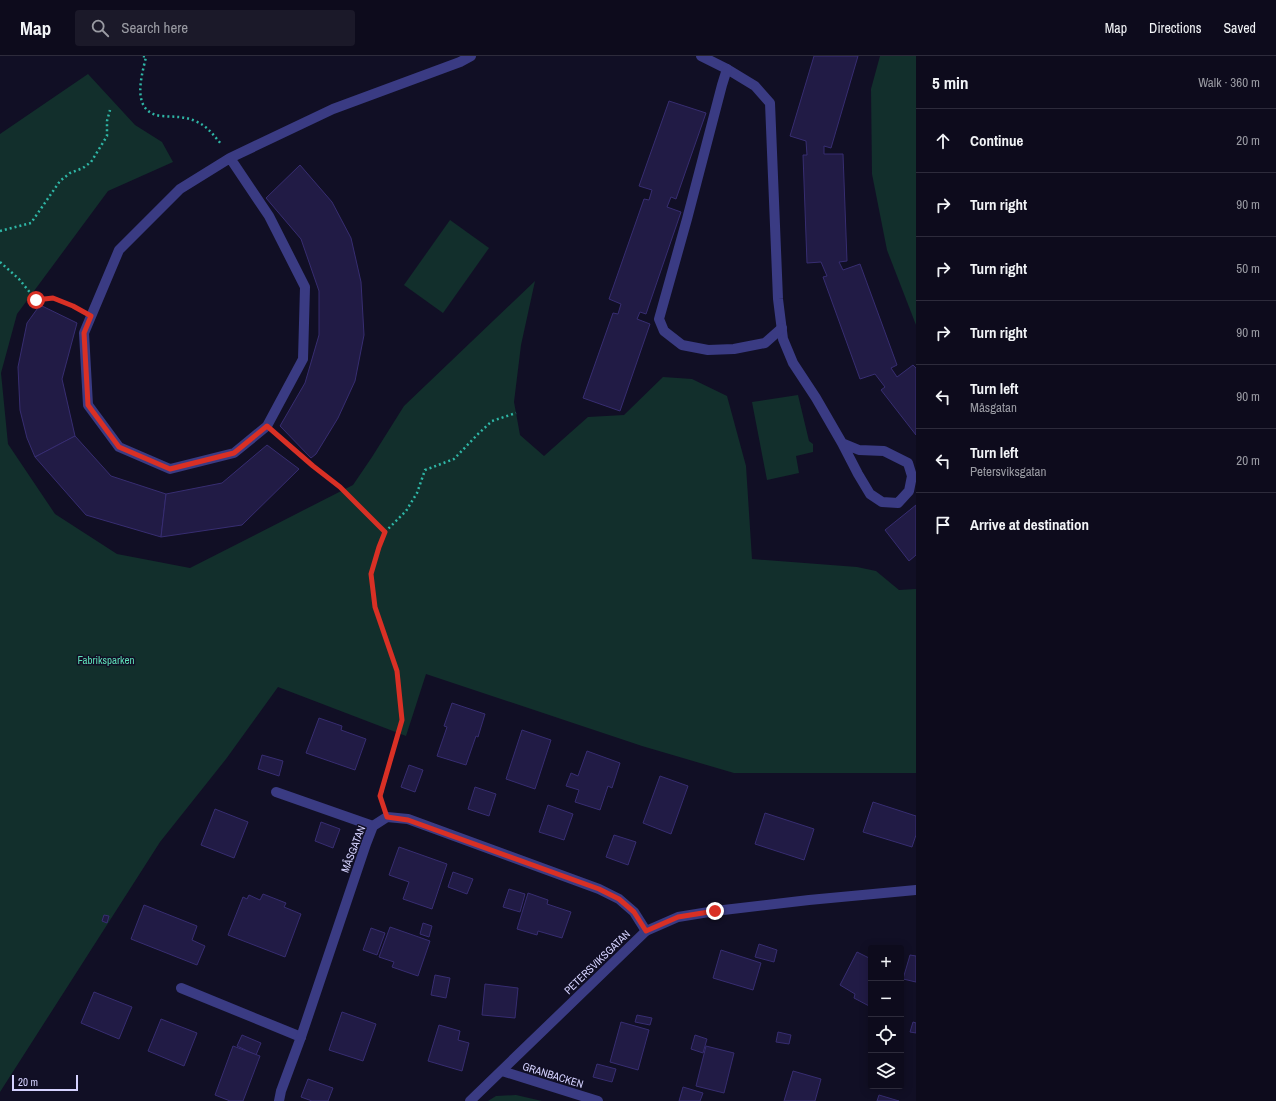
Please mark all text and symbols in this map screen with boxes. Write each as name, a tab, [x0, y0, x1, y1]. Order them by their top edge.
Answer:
search box	[75, 10, 355, 46]
text: Map	[20, 15, 51, 41]
icon: search	[89, 17, 111, 39]
text: Search here	[121, 17, 188, 38]
text: Map	[1105, 19, 1127, 37]
text: Directions	[1149, 19, 1201, 37]
text: Saved	[1223, 19, 1256, 37]
text: 5 min	[932, 71, 968, 94]
text: Walk · 360 m	[1198, 74, 1260, 91]
icon: ahead	[932, 130, 954, 152]
text: Continue	[970, 130, 1023, 151]
text: 20 m	[1236, 132, 1260, 149]
icon: right	[932, 194, 954, 216]
text: Turn right	[970, 194, 1027, 215]
text: 90 m	[1236, 196, 1260, 213]
icon: right	[932, 258, 954, 280]
text: Turn right	[970, 258, 1027, 279]
text: 50 m	[1236, 260, 1260, 277]
route start	[27, 291, 45, 309]
icon: right	[932, 322, 954, 344]
text: Turn right	[970, 322, 1027, 343]
text: 90 m	[1236, 324, 1260, 341]
text: Turn left	[970, 378, 1018, 399]
icon: left	[932, 386, 954, 408]
text: 90 m	[1236, 388, 1260, 405]
text: Måsgatan	[970, 399, 1017, 416]
text: Turn left	[970, 442, 1018, 463]
icon: left	[932, 450, 954, 472]
text: 20 m	[1236, 452, 1260, 469]
text: Petersviksgatan	[970, 463, 1046, 480]
icon: arrive	[932, 514, 954, 536]
text: Arrive at destination	[970, 514, 1089, 535]
park label: Fabriksparken	[77, 653, 135, 667]
street label: MÅSGATAN	[338, 823, 368, 875]
route end	[706, 902, 724, 920]
street label: PETERSVIKSGATAN	[561, 927, 633, 997]
map controls	[868, 945, 904, 1089]
button: +	[868, 945, 904, 981]
button: −	[868, 981, 904, 1017]
button: locate	[868, 1017, 904, 1053]
button: layers	[868, 1053, 904, 1089]
street label: GRANBACKEN	[521, 1059, 585, 1091]
scale bar	[12, 1073, 78, 1092]
text: 20 m	[18, 1075, 38, 1089]

